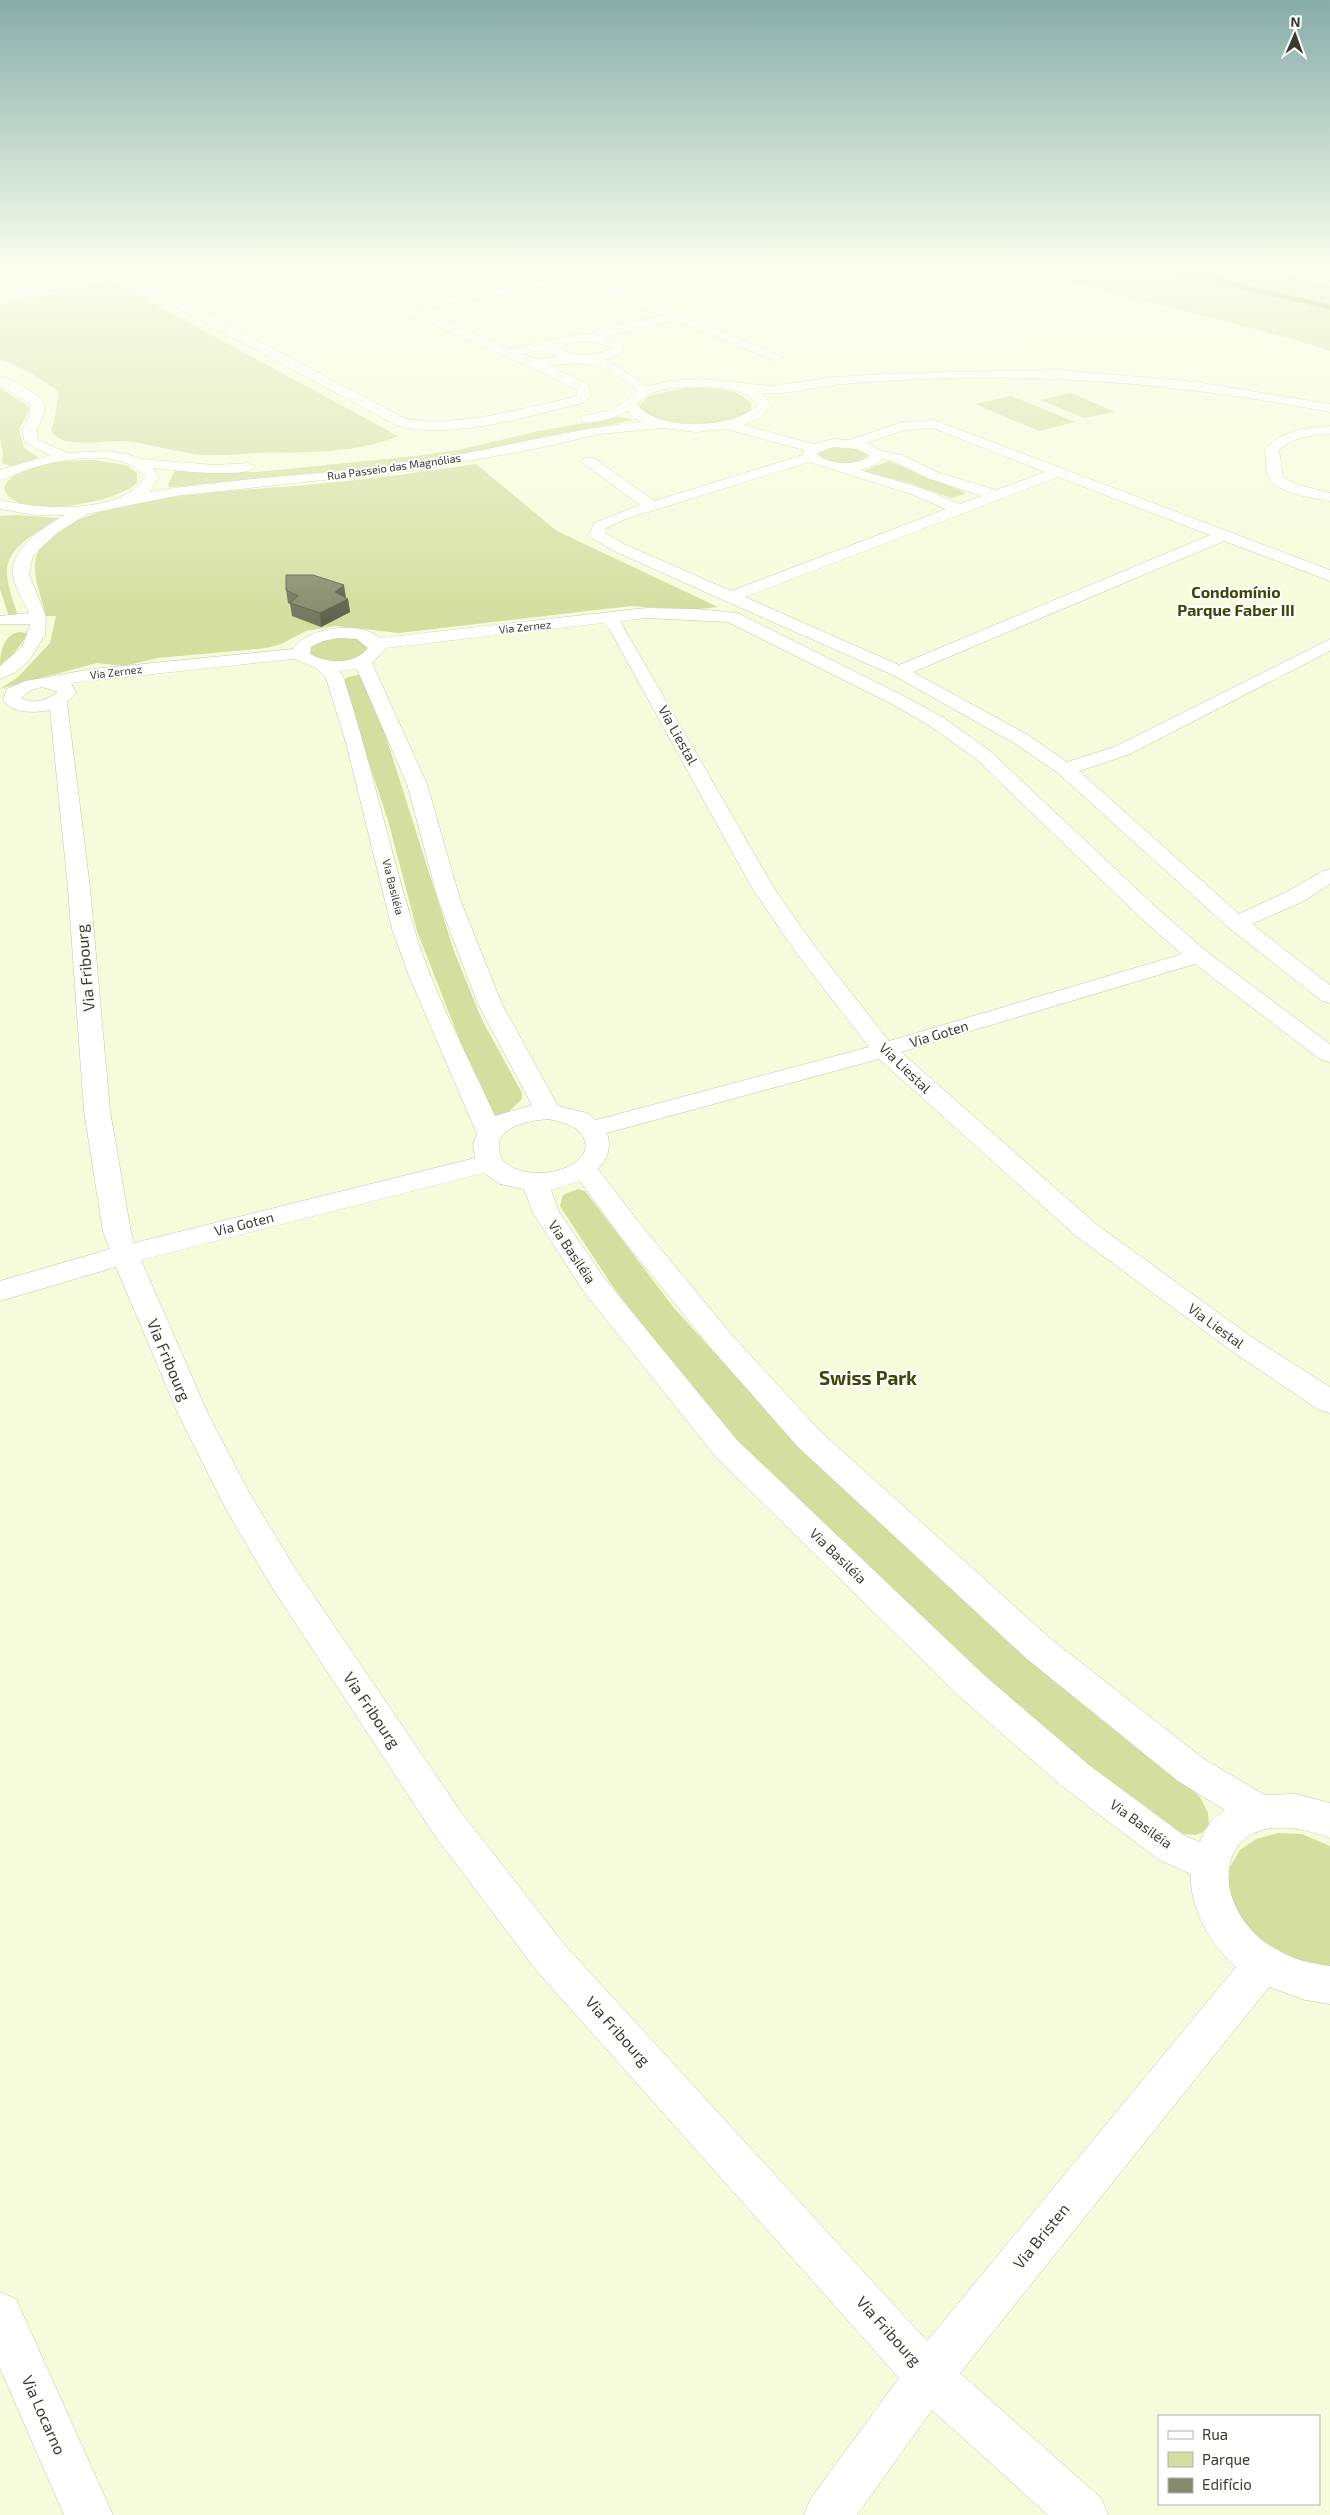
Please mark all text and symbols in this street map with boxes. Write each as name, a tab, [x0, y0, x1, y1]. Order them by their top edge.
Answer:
north arrow	[1270, 10, 1320, 60]
text: N	[1290, 13, 1301, 30]
street label: Rua Passeio das Magnólias	[326, 451, 462, 482]
district label: Condomínio Parque Faber III	[1177, 582, 1295, 619]
street label: Via Zernez	[498, 617, 552, 636]
street label: Via Zernez	[89, 662, 143, 681]
street label: Via Liestal	[655, 702, 702, 768]
street label: Via Basiléia	[380, 858, 407, 916]
street label: Via Fribourg	[71, 924, 98, 1012]
street label: Via Goten	[907, 1017, 970, 1050]
street label: Via Liestal	[876, 1039, 935, 1097]
street label: Via Goten	[212, 1208, 275, 1239]
street label: Via Basiléia	[545, 1217, 600, 1287]
street label: Via Liestal	[1185, 1300, 1248, 1352]
street label: Via Fribourg	[144, 1316, 195, 1404]
district label: Swiss Park	[819, 1366, 917, 1389]
street label: Via Basiléia	[806, 1524, 870, 1587]
street label: Via Fribourg	[340, 1668, 405, 1751]
street label: Via Basiléia	[1107, 1795, 1176, 1852]
street label: Via Fribourg	[582, 1992, 655, 2070]
street label: Via Bristen	[1009, 2199, 1073, 2272]
street label: Via Fribourg	[853, 2292, 926, 2370]
street label: Via Locarno	[19, 2372, 70, 2457]
legend	[1158, 2415, 1320, 2505]
text: Rua	[1202, 2425, 1228, 2443]
text: Parque	[1202, 2450, 1250, 2468]
text: Edifício	[1202, 2475, 1252, 2493]

